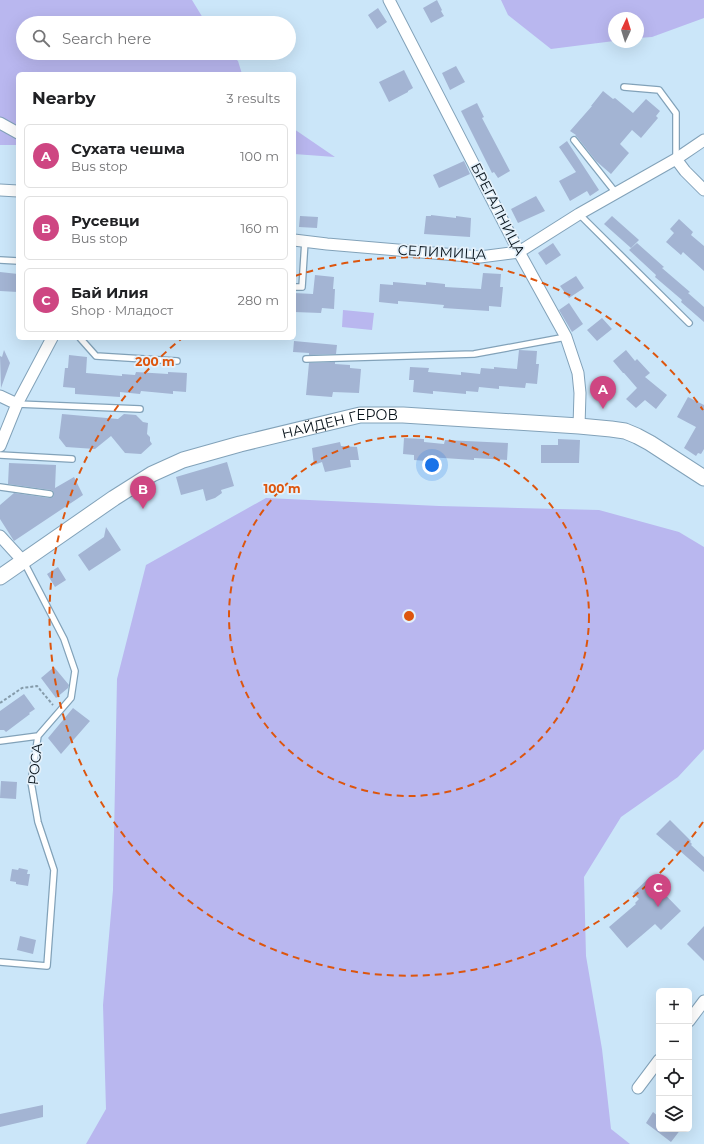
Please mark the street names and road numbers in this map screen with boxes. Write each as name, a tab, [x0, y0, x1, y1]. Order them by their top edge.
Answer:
street label: БРЕГАЛНИЦА	[467, 160, 529, 259]
street label: СЕЛИМИЦА	[397, 241, 487, 263]
street label: НАЙДЕН ГЕРОВ	[280, 406, 398, 443]
street label: РОСА	[24, 742, 46, 786]

